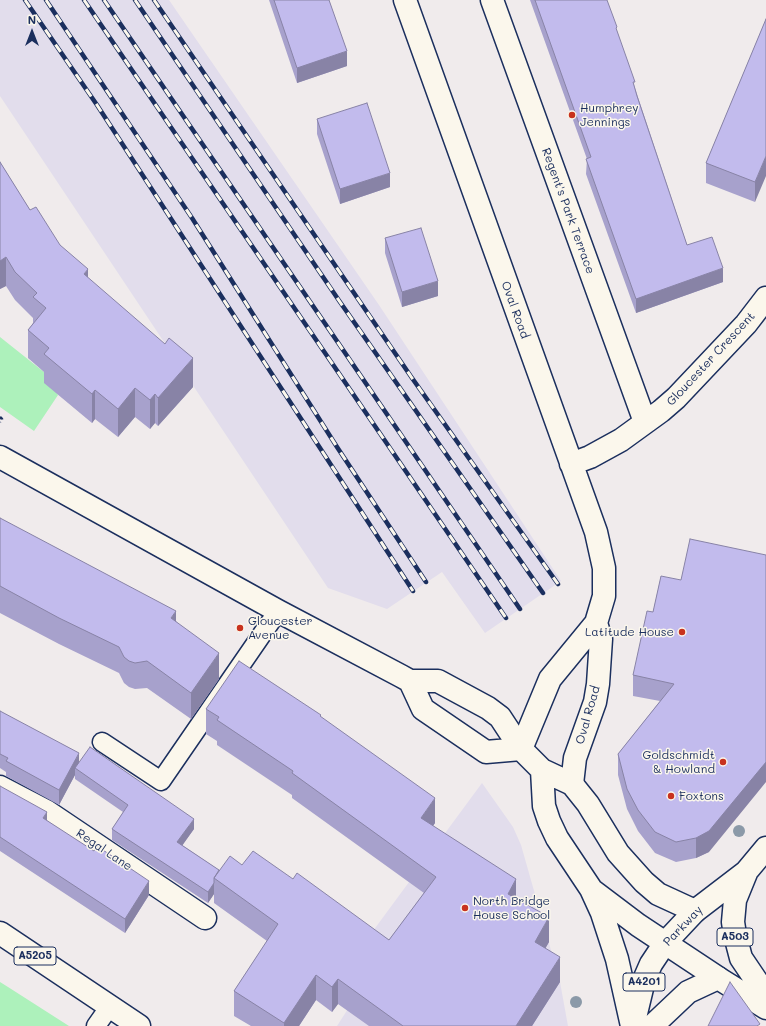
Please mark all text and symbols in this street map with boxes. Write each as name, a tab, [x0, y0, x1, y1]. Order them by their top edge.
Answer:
north arrow	[12, 12, 52, 52]
text: N	[28, 12, 36, 27]
place label: Humphrey Jennings	[580, 101, 639, 129]
marker: Humphrey Jennings	[567, 110, 577, 120]
street label: Regent's Park Terrace	[539, 146, 597, 276]
street label: Oval Road	[498, 279, 532, 341]
street label: Gloucester Crescent	[664, 309, 758, 409]
place label: Gloucester Avenue	[248, 614, 313, 642]
marker: Gloucester Avenue	[235, 623, 245, 633]
place label: Latitude House	[585, 625, 674, 639]
marker: Latitude House	[677, 627, 687, 637]
street label: Oval Road	[573, 684, 603, 746]
place label: Goldschmidt & Howland	[643, 748, 715, 776]
marker: Goldschmidt & Howland	[718, 757, 728, 767]
place label: Foxtons	[679, 789, 724, 803]
marker: Foxtons	[666, 791, 676, 801]
street label: Regal Lane	[73, 826, 135, 874]
place label: North Bridge House School	[473, 894, 550, 922]
marker: North Bridge House School	[460, 903, 470, 913]
street label: Parkway	[660, 903, 706, 949]
road number: A503	[717, 928, 753, 946]
road number: A5205	[14, 947, 56, 965]
road number: A4201	[623, 973, 665, 991]

